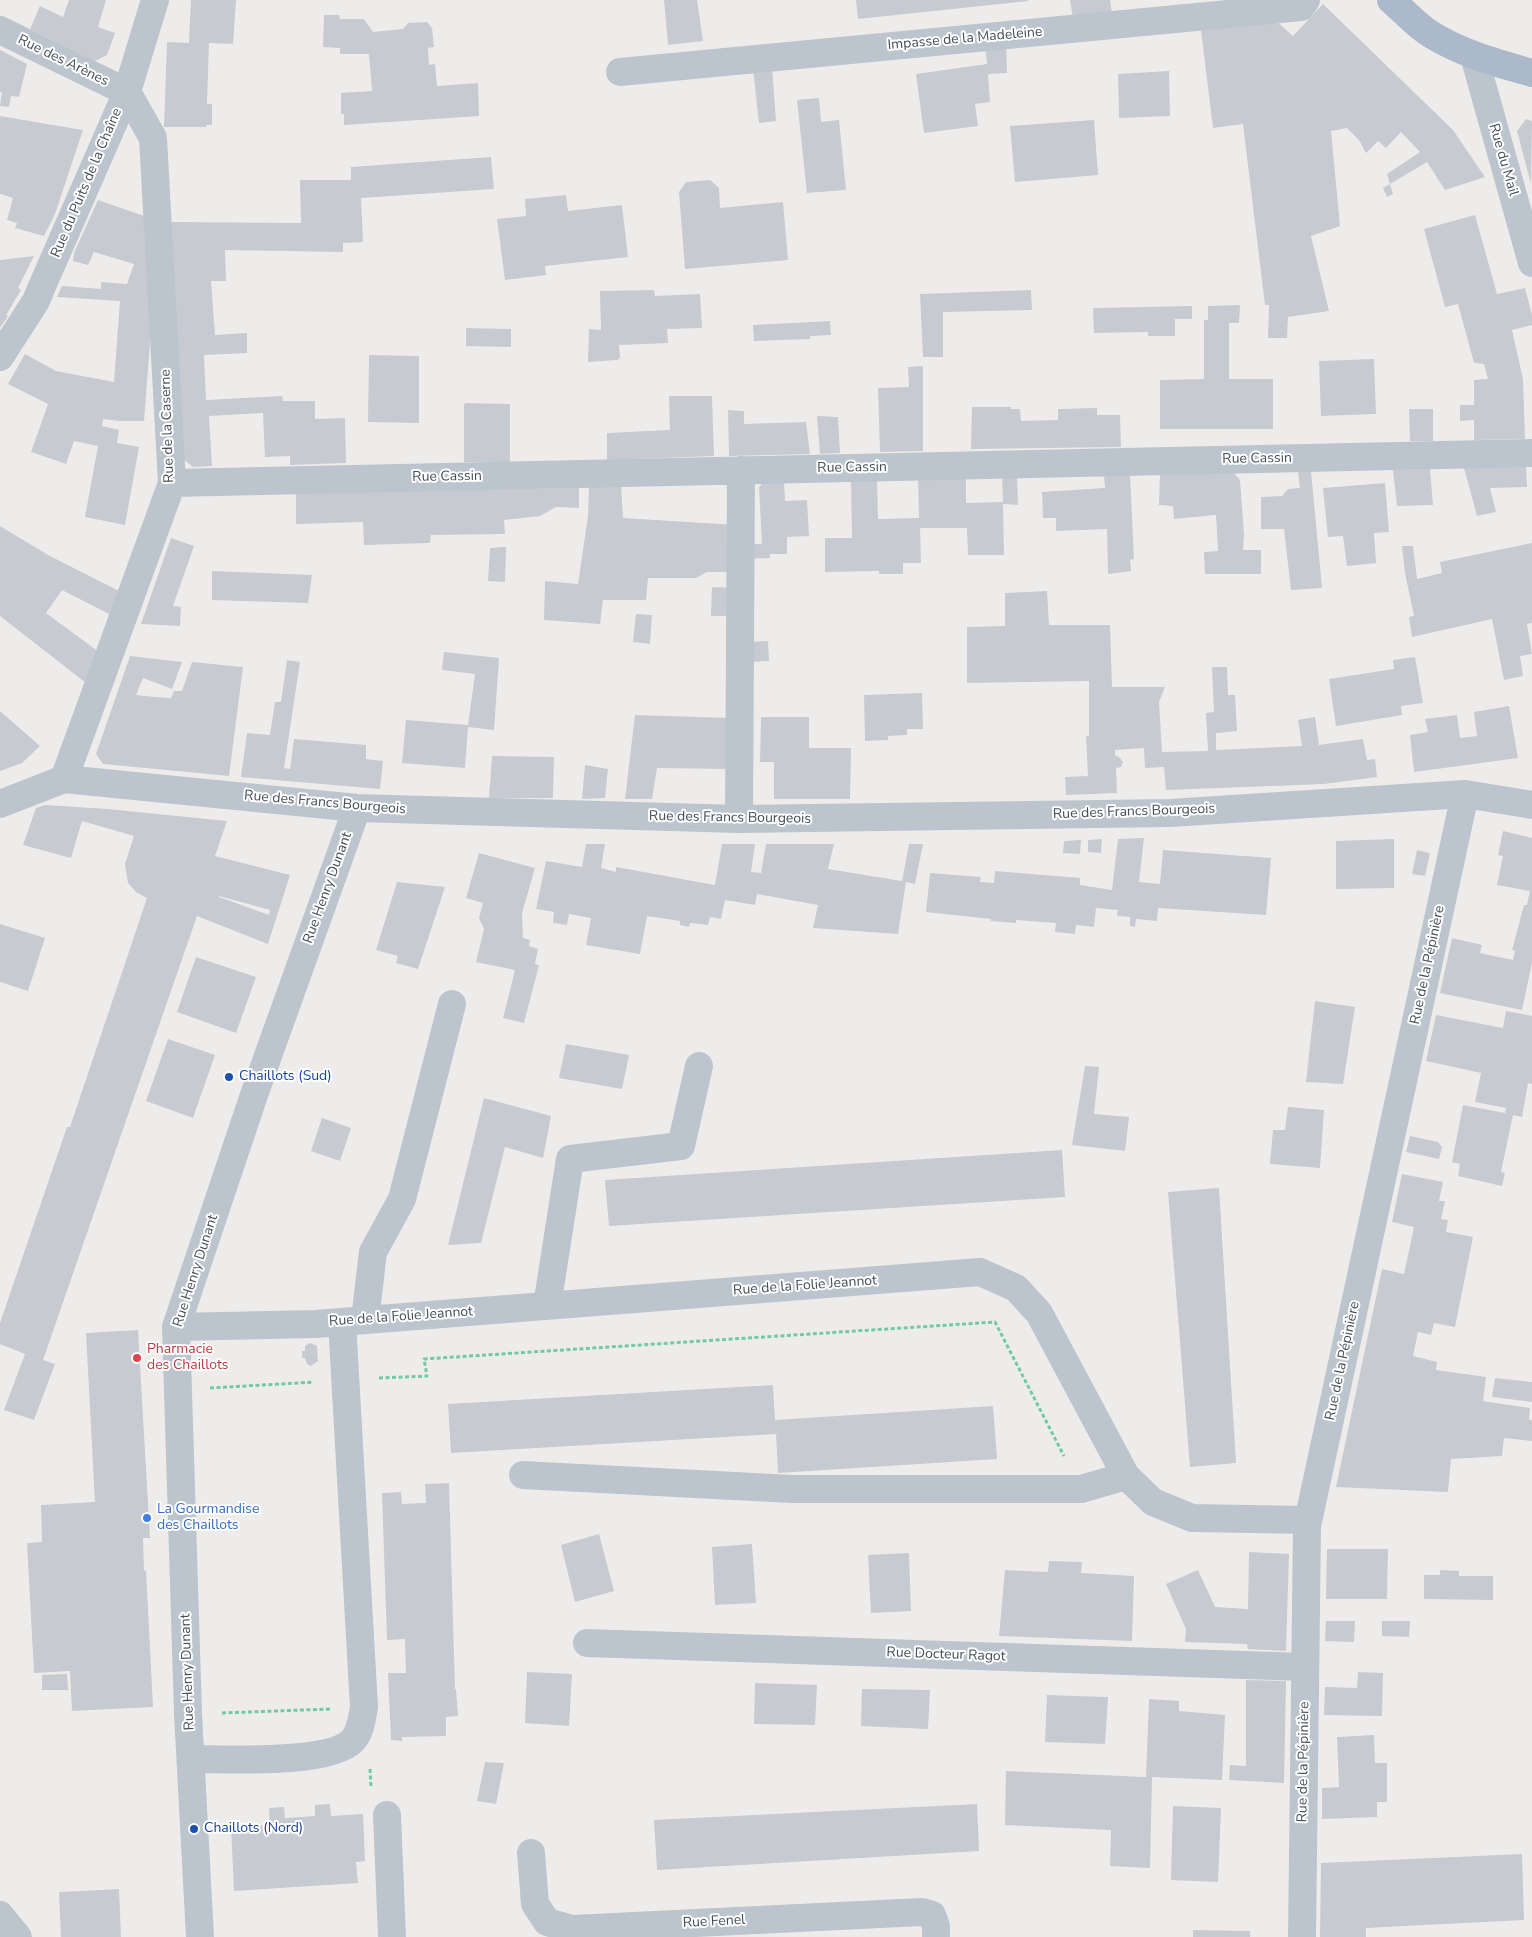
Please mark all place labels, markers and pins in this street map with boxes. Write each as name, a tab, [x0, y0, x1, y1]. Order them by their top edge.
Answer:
place label: Chaillots (Sud)	[239, 1069, 332, 1085]
marker: Chaillots (Sud)	[223, 1071, 235, 1083]
place label: Pharmacie des Chaillots	[147, 1342, 229, 1374]
marker: Pharmacie des Chaillots	[131, 1352, 143, 1364]
place label: La Gourmandise des Chaillots	[157, 1502, 259, 1534]
marker: La Gourmandise des Chaillots	[141, 1512, 153, 1524]
place label: Chaillots (Nord)	[204, 1821, 303, 1837]
marker: Chaillots (Nord)	[188, 1823, 200, 1835]

